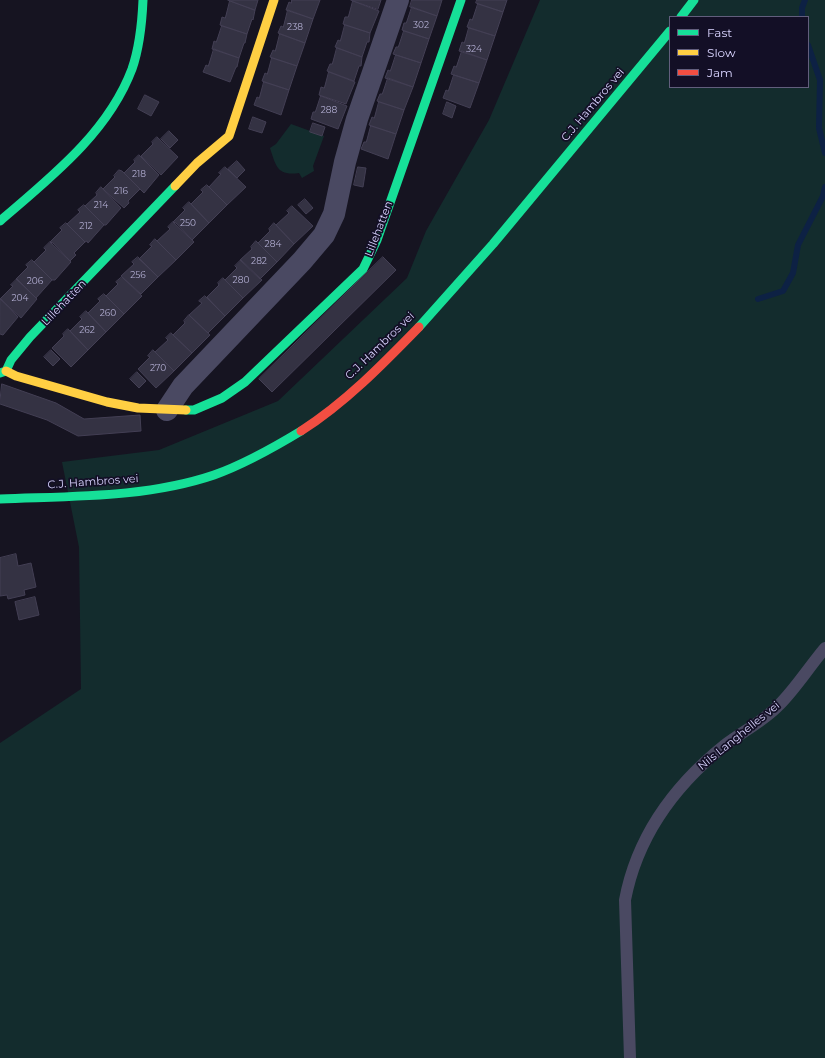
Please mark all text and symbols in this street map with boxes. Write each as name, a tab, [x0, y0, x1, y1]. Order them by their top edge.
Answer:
legend	[669, 16, 809, 88]
house number: 302	[413, 20, 429, 30]
house number: 238	[287, 22, 303, 32]
text: Fast	[707, 25, 732, 40]
house number: 324	[466, 44, 482, 54]
text: Slow	[707, 45, 736, 60]
text: Jam	[707, 65, 733, 80]
street label: C.J. Hambros vei	[559, 66, 627, 144]
house number: 288	[321, 105, 337, 115]
house number: 218	[132, 169, 146, 179]
house number: 216	[114, 186, 128, 196]
street label: Lillehatten	[362, 199, 396, 259]
house number: 214	[94, 200, 108, 210]
house number: 250	[180, 218, 196, 228]
house number: 212	[79, 221, 93, 231]
house number: 284	[265, 239, 281, 249]
house number: 282	[251, 256, 267, 266]
house number: 256	[130, 270, 146, 280]
house number: 280	[233, 275, 249, 285]
house number: 206	[27, 276, 43, 286]
street label: Lillehatten	[39, 277, 89, 329]
house number: 204	[12, 293, 28, 303]
house number: 260	[100, 308, 116, 318]
street label: C.J. Hambros vei	[343, 310, 417, 382]
house number: 262	[79, 325, 95, 335]
house number: 270	[150, 363, 166, 373]
street label: C.J. Hambros vei	[47, 472, 139, 492]
street label: Nils Langhelles vei	[695, 699, 783, 773]

